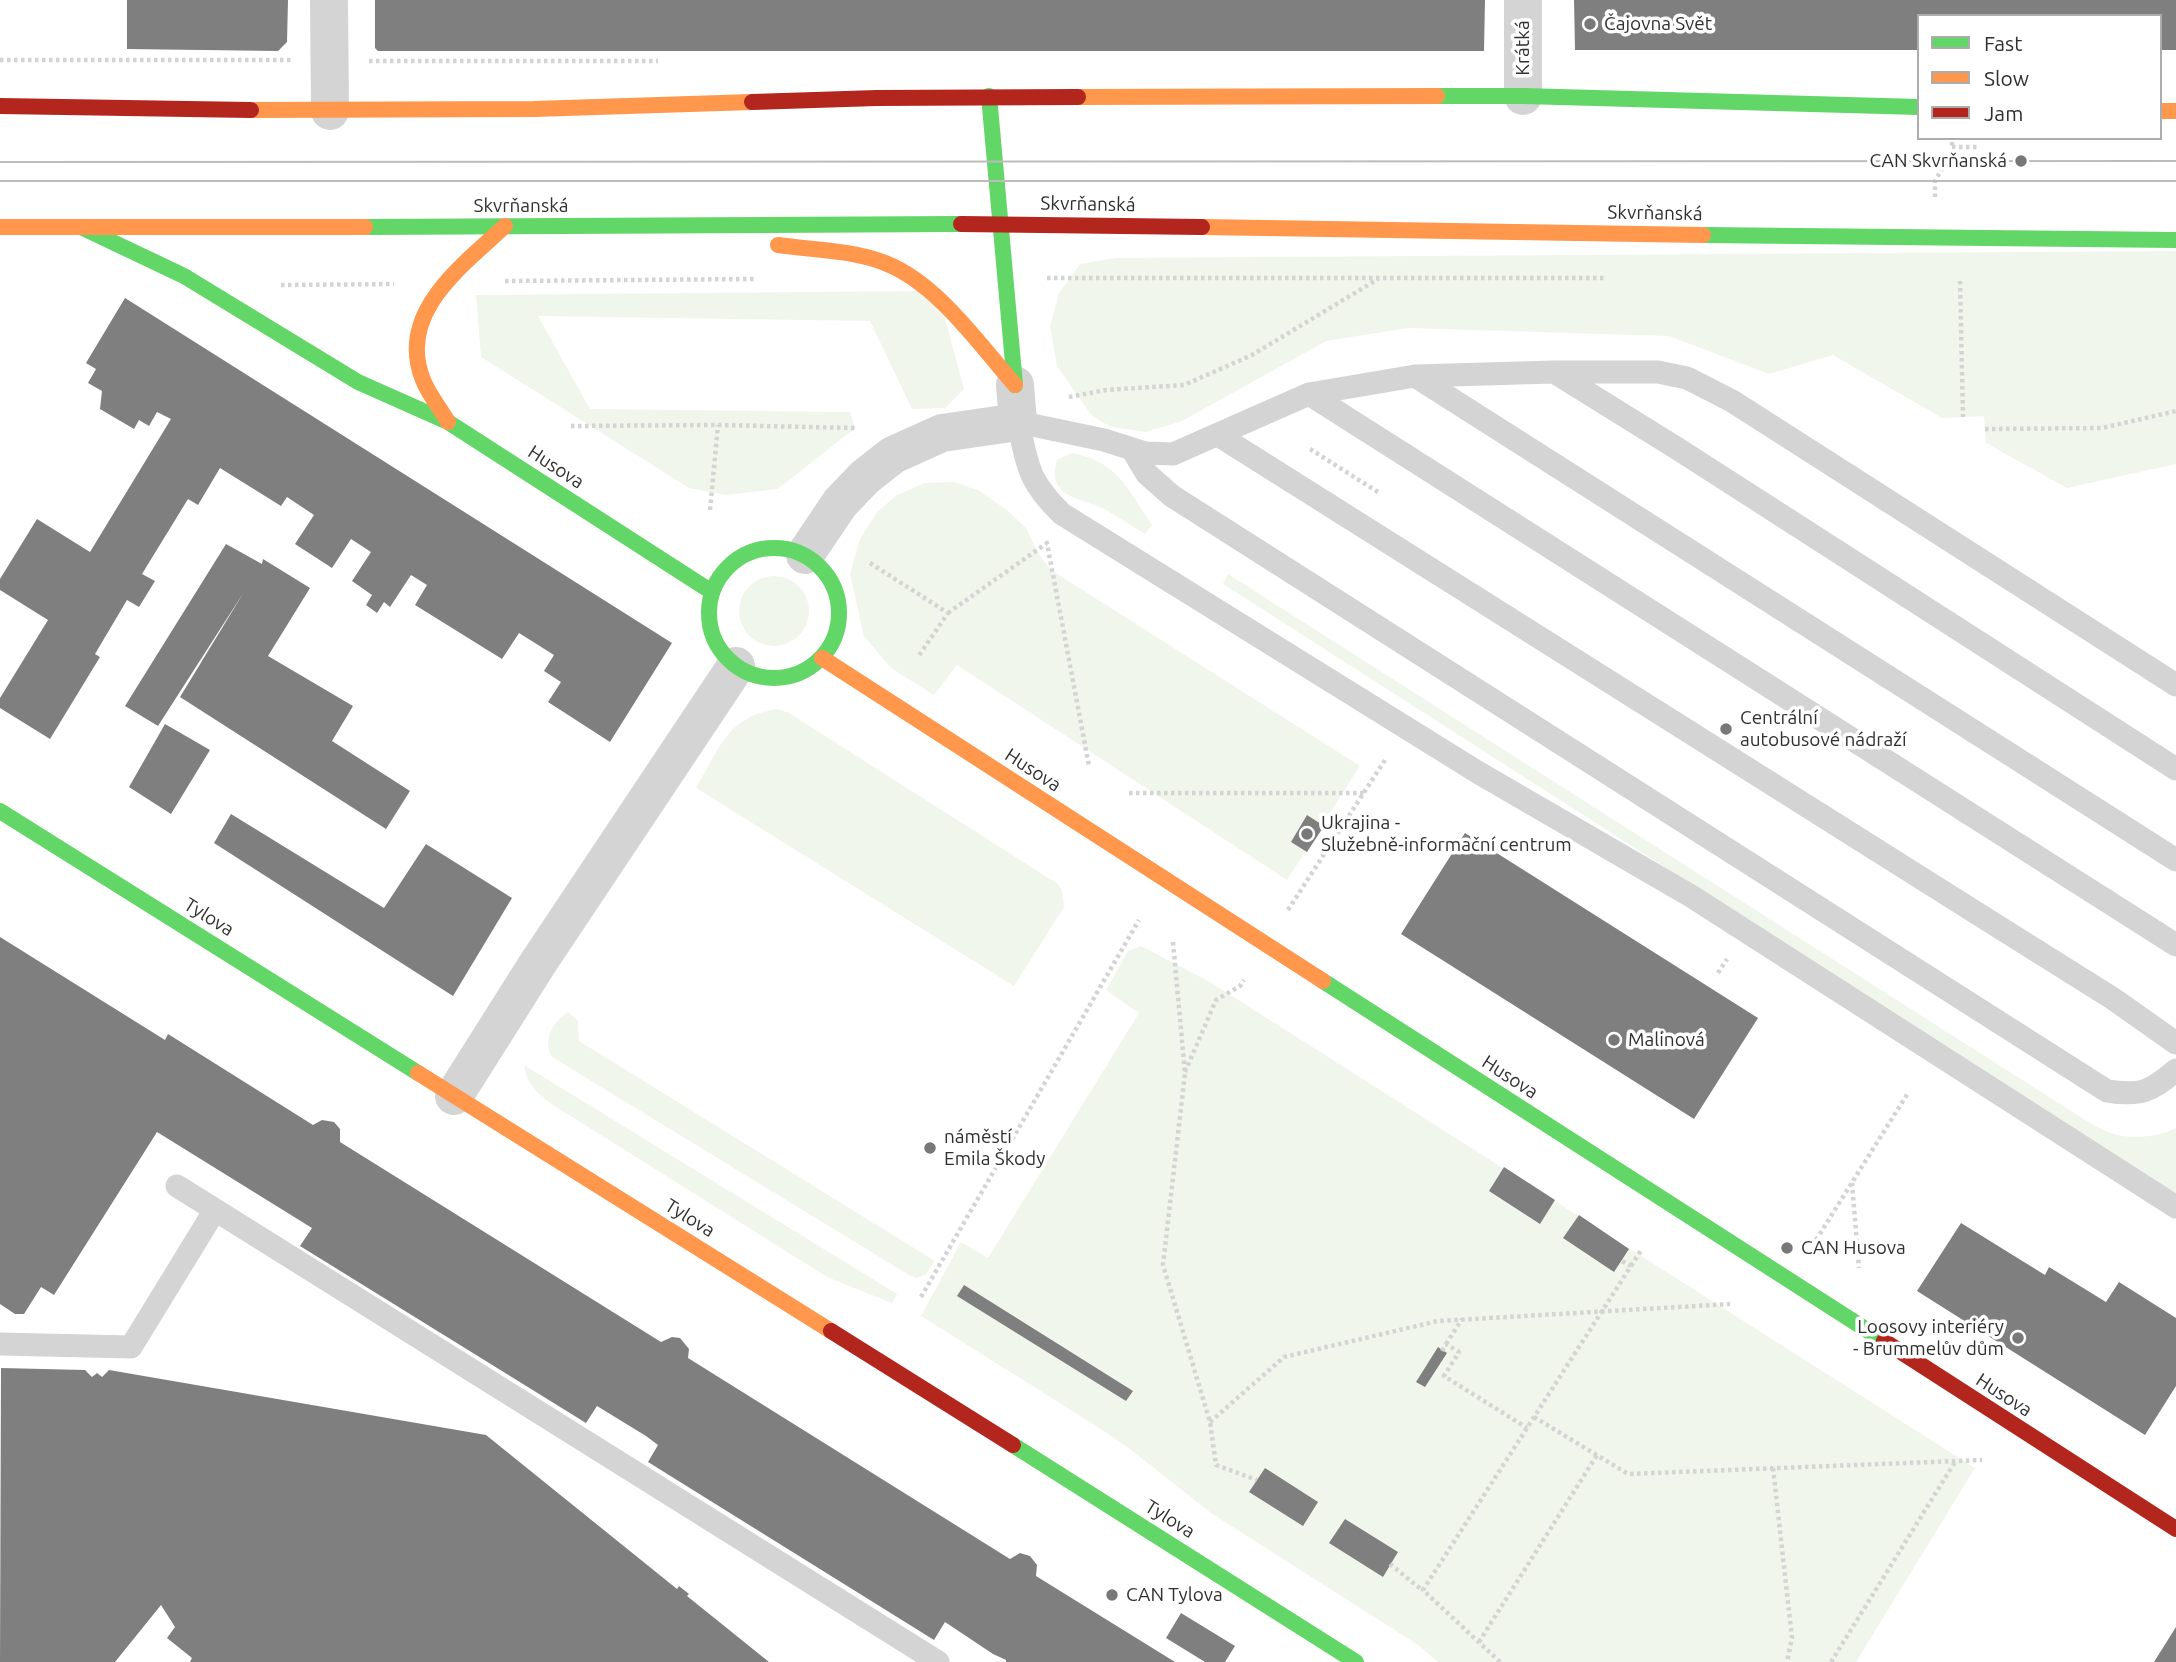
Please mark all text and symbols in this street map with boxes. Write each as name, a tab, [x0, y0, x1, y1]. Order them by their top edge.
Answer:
place label: Čajovna Svět	[1604, 13, 1712, 35]
legend	[1917, 14, 2162, 140]
marker: Čajovna Svět	[1582, 16, 1598, 32]
street label: Krátká	[1512, 20, 1534, 76]
text: Fast	[1984, 31, 2022, 55]
text: Slow	[1984, 66, 2029, 90]
text: Jam	[1984, 101, 2023, 125]
place label: CAN Skvrňanská	[1870, 150, 2007, 172]
marker: CAN Skvrňanská	[2013, 153, 2029, 169]
street label: Skvrňanská	[1040, 192, 1136, 216]
street label: Skvrňanská	[473, 195, 569, 217]
street label: Skvrňanská	[1607, 201, 1703, 225]
street label: Husova	[524, 440, 588, 494]
place label: Centrální autobusové nádraží	[1740, 707, 1907, 751]
marker: Centrální autobusové nádraží	[1718, 721, 1734, 737]
street label: Husova	[1001, 743, 1065, 797]
place label: Ukrajina - Služebně-informační centrum	[1321, 812, 1572, 856]
marker: Ukrajina - Služebně-informační centrum	[1299, 826, 1315, 842]
street label: Tylova	[180, 893, 238, 941]
place label: Malinová	[1628, 1029, 1705, 1051]
marker: Malinová	[1606, 1032, 1622, 1048]
street label: Husova	[1478, 1050, 1542, 1104]
place label: náměstí Emila Škody	[944, 1126, 1045, 1170]
marker: náměstí Emila Škody	[922, 1140, 938, 1156]
street label: Tylova	[661, 1194, 719, 1242]
place label: CAN Husova	[1801, 1237, 1906, 1259]
marker: CAN Husova	[1779, 1240, 1795, 1256]
place label: Loosovy interiéry - Brummelův dům	[1853, 1316, 2004, 1360]
marker: Loosovy interiéry - Brummelův dům	[2010, 1330, 2026, 1346]
street label: Husova	[1972, 1368, 2036, 1422]
street label: Tylova	[1141, 1495, 1199, 1543]
place label: CAN Tylova	[1126, 1584, 1223, 1606]
marker: CAN Tylova	[1104, 1587, 1120, 1603]

